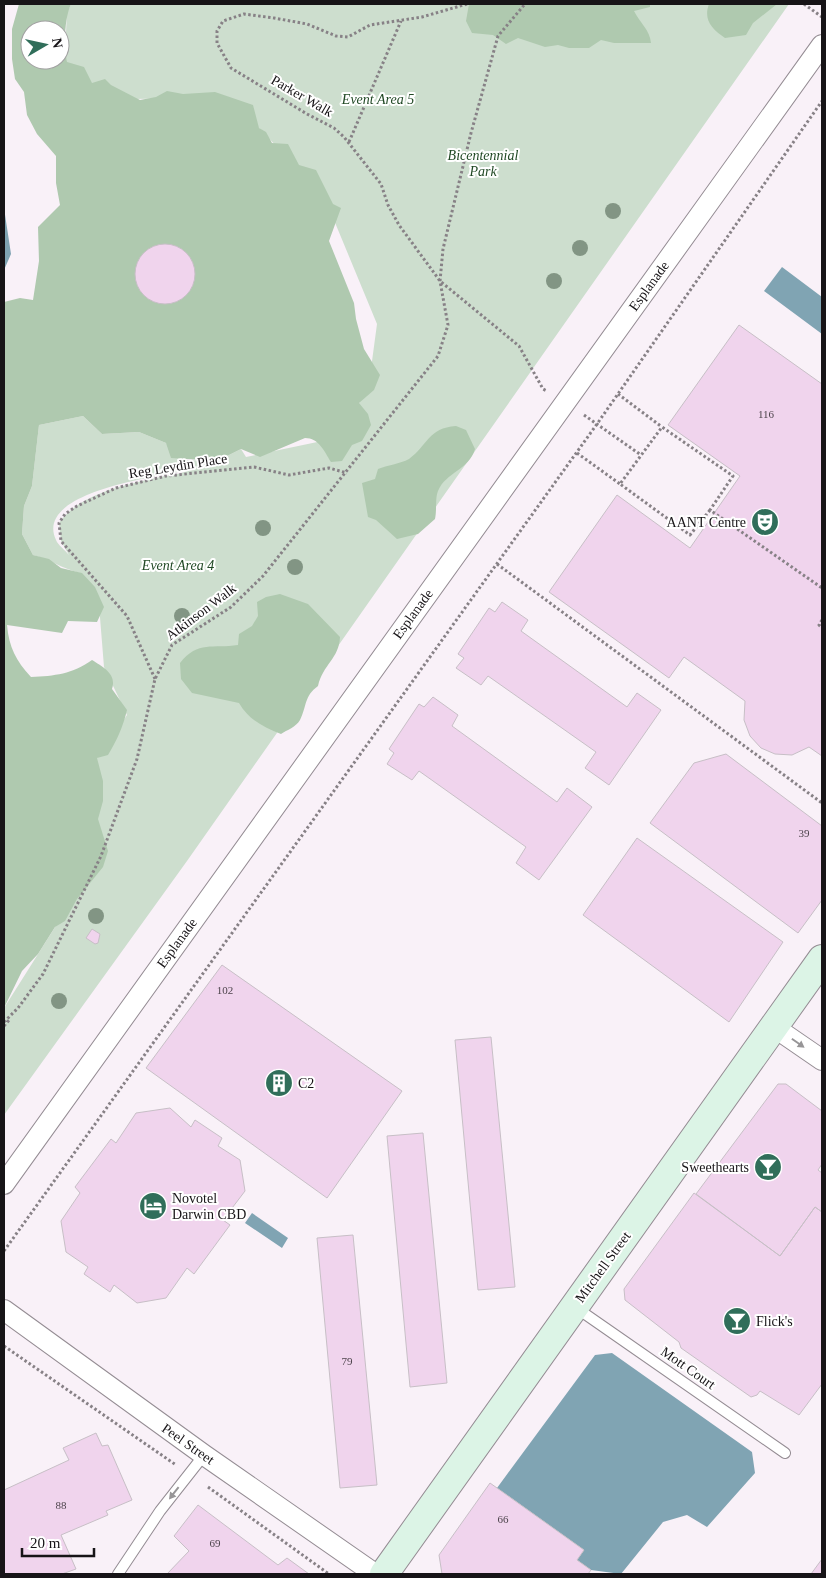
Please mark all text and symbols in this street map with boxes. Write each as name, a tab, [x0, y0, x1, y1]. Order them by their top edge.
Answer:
north arrow	[20, 20, 70, 70]
text: N	[49, 37, 66, 49]
street label: Parker Walk	[268, 72, 336, 120]
park label: Event Area 5	[341, 92, 414, 107]
park label: Bicentennial Park	[448, 148, 518, 179]
street label: Esplanade	[626, 258, 672, 314]
house number: 116	[758, 408, 775, 420]
street label: Reg Leydin Place	[128, 451, 228, 481]
theatre icon: AANT Centre	[750, 507, 780, 537]
place label: AANT Centre	[667, 515, 746, 530]
park label: Event Area 4	[141, 558, 214, 573]
street label: Atkinson Walk	[163, 581, 239, 643]
street label: Esplanade	[390, 586, 436, 642]
house number: 39	[799, 827, 810, 839]
street label: Esplanade	[154, 915, 200, 971]
house number: 102	[217, 984, 233, 996]
one-way arrow	[791, 1038, 805, 1048]
building icon: C2	[264, 1068, 294, 1098]
place label: C2	[298, 1076, 314, 1091]
bar icon: Sweethearts	[753, 1152, 783, 1182]
place label: Sweethearts	[681, 1160, 749, 1175]
hotel icon: Novotel Darwin CBD	[138, 1191, 168, 1221]
place label: Novotel Darwin CBD	[172, 1191, 246, 1222]
street label: Mitchell Street	[572, 1229, 634, 1305]
bar icon: Flick's	[722, 1306, 752, 1336]
place label: Flick's	[756, 1314, 793, 1329]
street label: Mott Court	[658, 1344, 718, 1392]
house number: 79	[342, 1355, 353, 1367]
street label: Peel Street	[159, 1421, 217, 1467]
one-way arrow	[168, 1487, 179, 1500]
house number: 88	[56, 1499, 67, 1511]
house number: 66	[498, 1513, 509, 1525]
scale bar	[22, 1526, 95, 1558]
text: 20 m	[30, 1535, 61, 1551]
house number: 69	[210, 1537, 221, 1549]

